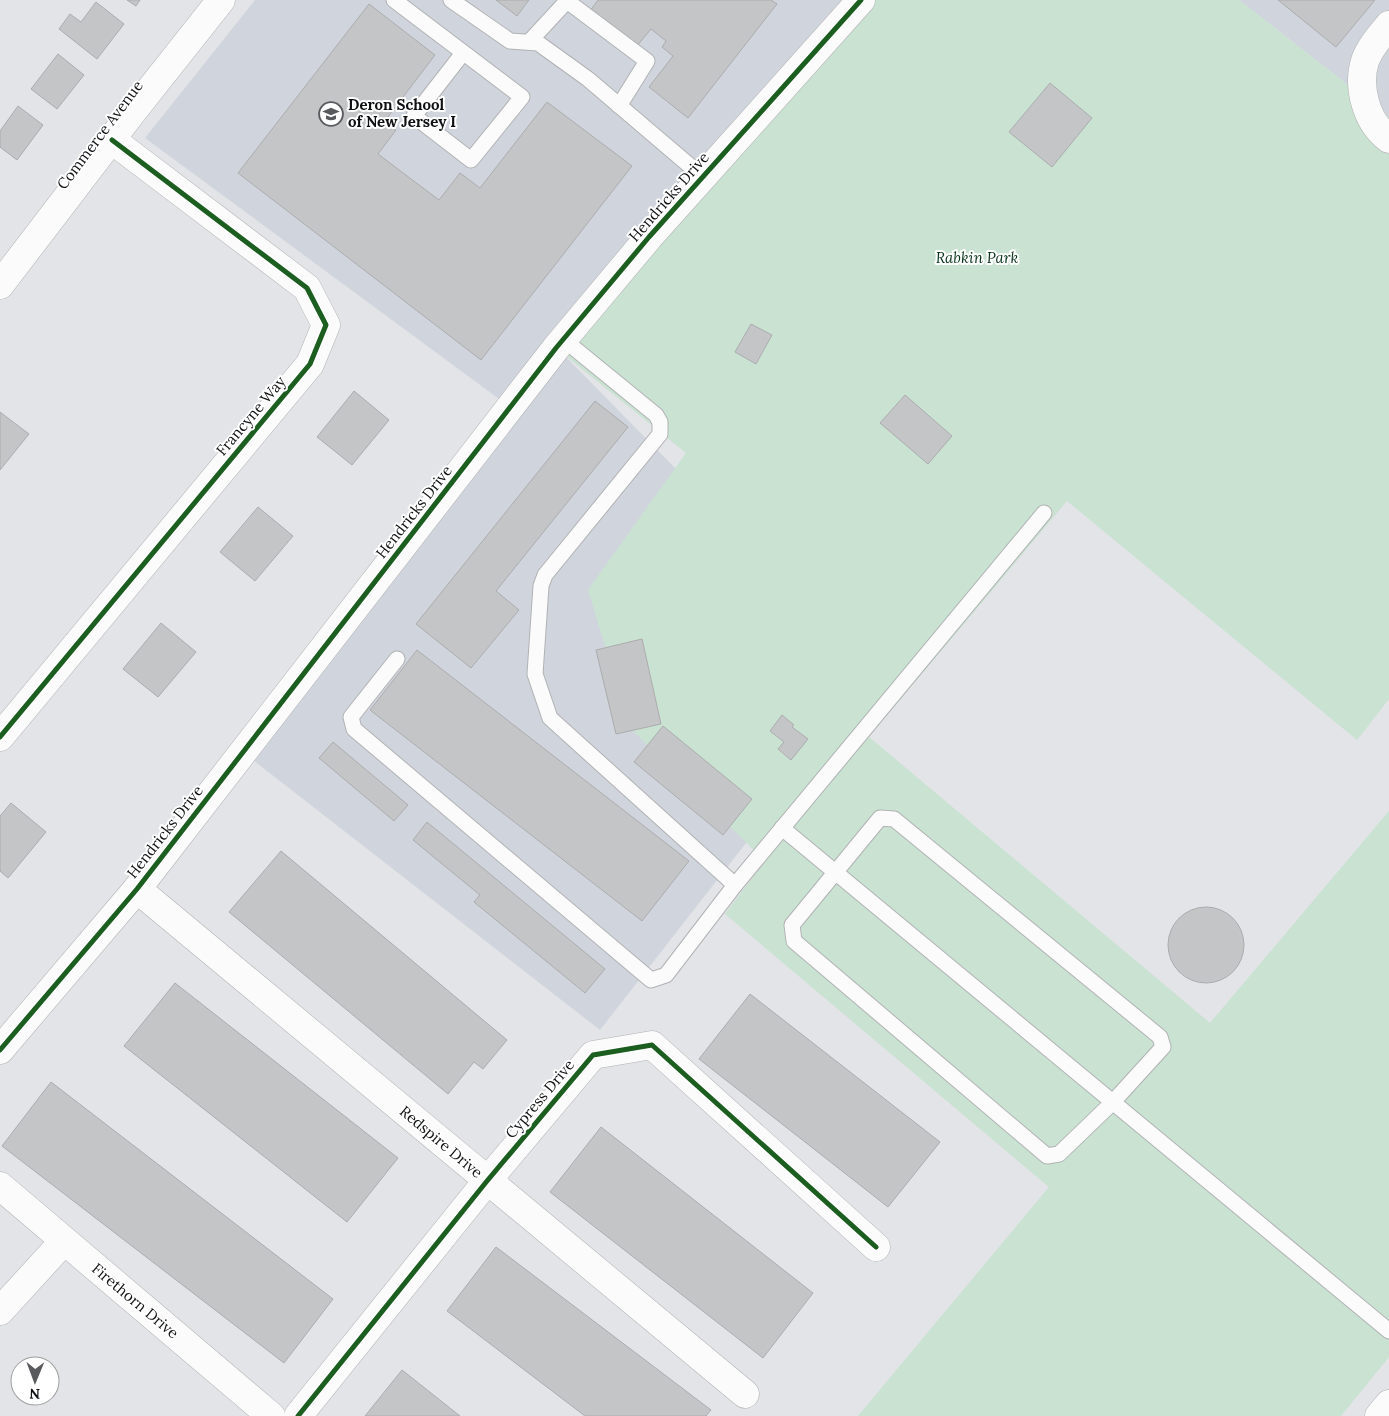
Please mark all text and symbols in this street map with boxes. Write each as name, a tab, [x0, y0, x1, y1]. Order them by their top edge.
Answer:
street label: Commerce Avenue	[52, 76, 147, 193]
place label: Deron School of New Jersey I	[348, 95, 456, 131]
school or university icon: Deron School of New Jersey I	[318, 101, 344, 127]
street label: Hendricks Drive	[624, 148, 713, 245]
park label: Rabkin Park	[936, 248, 1018, 267]
street label: Francyne Way	[212, 372, 289, 459]
street label: Hendricks Drive	[371, 461, 456, 562]
street label: Hendricks Drive	[122, 781, 207, 882]
street label: Cypress Drive	[501, 1055, 578, 1142]
street label: Redspire Drive	[396, 1101, 487, 1182]
street label: Firethorn Drive	[88, 1259, 183, 1342]
north arrow	[10, 1356, 60, 1406]
text: N	[29, 1385, 40, 1403]

